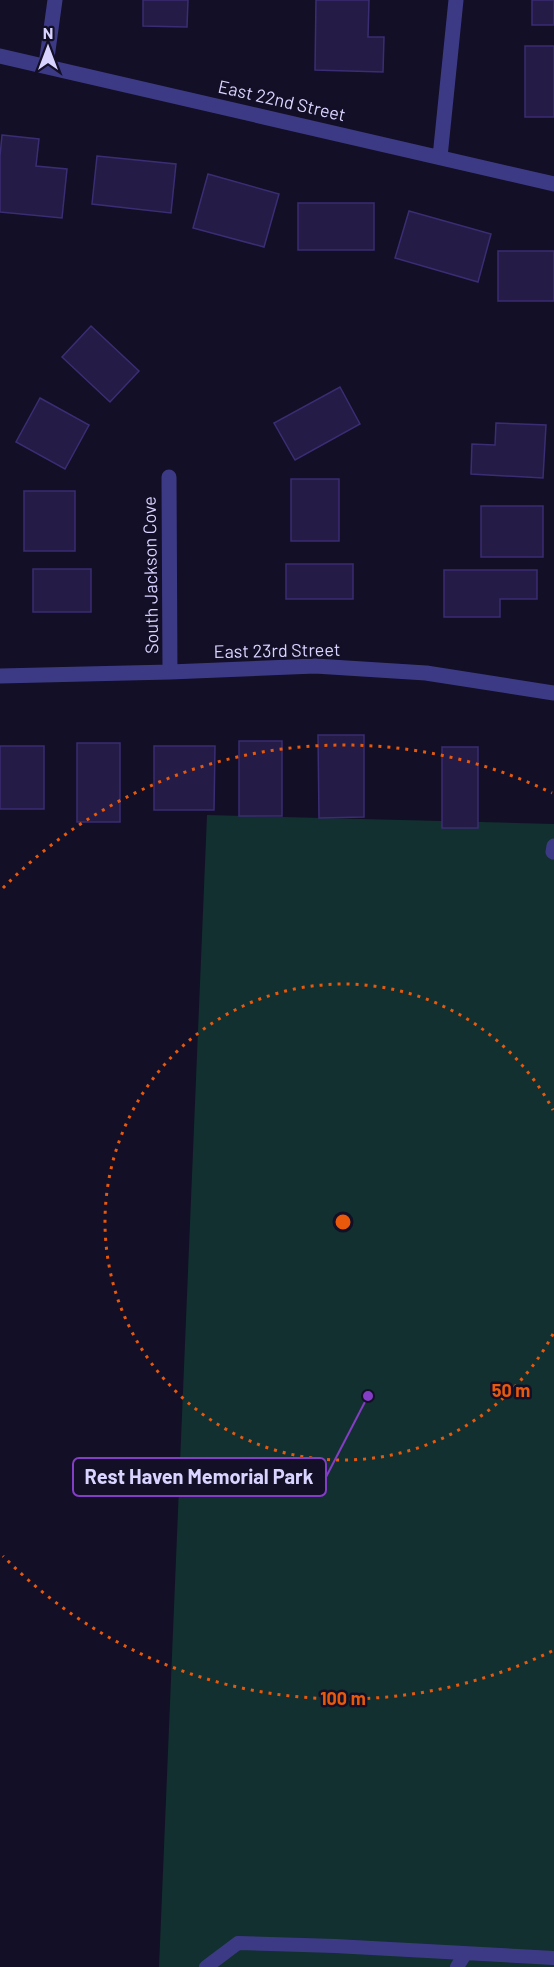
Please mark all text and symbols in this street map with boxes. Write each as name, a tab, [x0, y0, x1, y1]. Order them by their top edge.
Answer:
north arrow	[18, 18, 78, 78]
text: N	[43, 23, 53, 42]
street label: East 22nd Street	[216, 75, 348, 125]
street label: South Jackson Cove	[138, 496, 162, 654]
street label: East 23rd Street	[213, 638, 341, 662]
centre of rings	[333, 1212, 353, 1232]
text: 50 m	[492, 1379, 530, 1401]
callout: Rest Haven Memorial Park	[73, 1458, 326, 1496]
text: Rest Haven Memorial Park	[85, 1464, 314, 1488]
text: 100 m	[320, 1687, 366, 1709]

